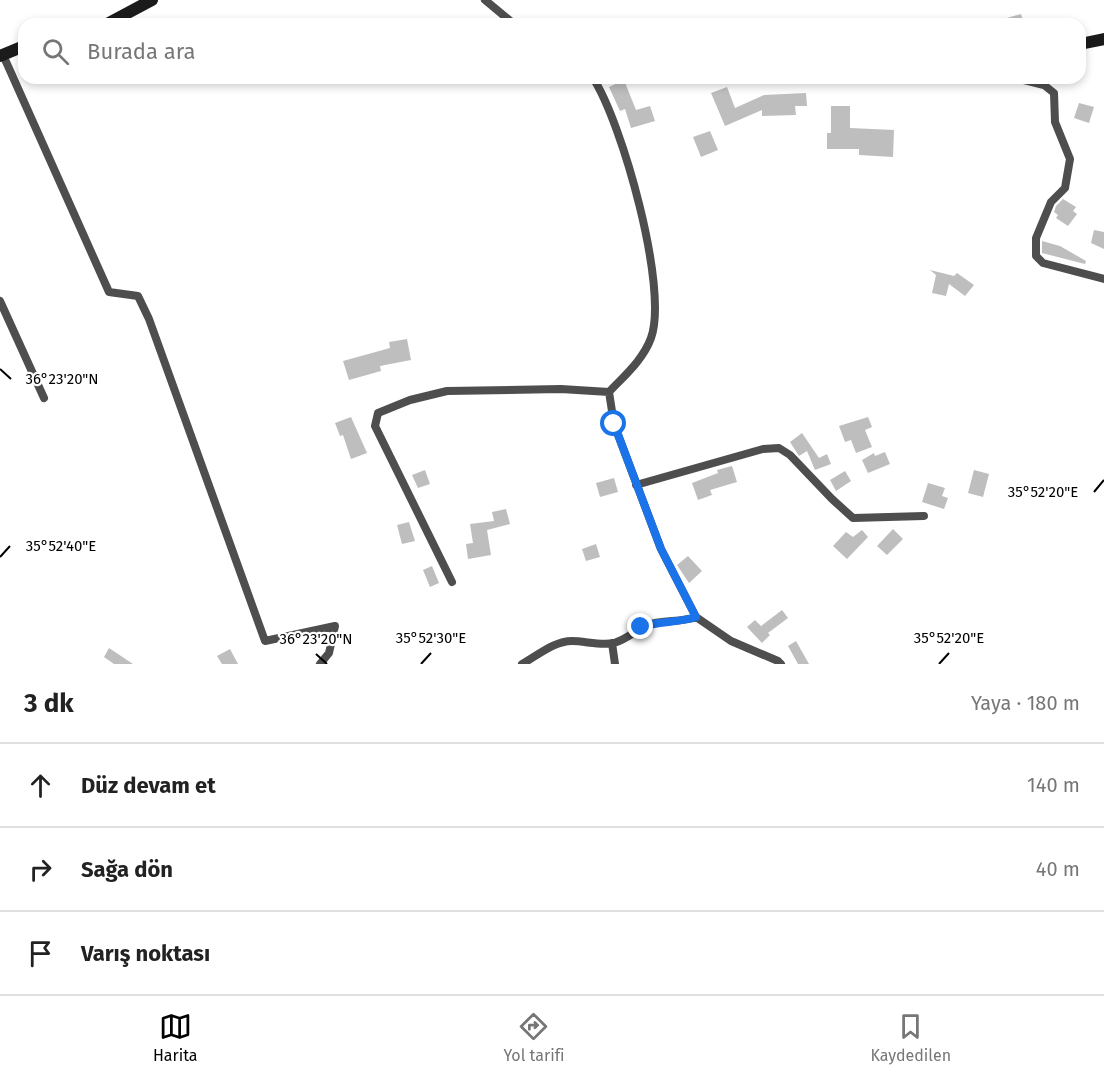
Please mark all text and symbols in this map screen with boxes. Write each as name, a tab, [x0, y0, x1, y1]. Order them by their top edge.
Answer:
search box	[18, 18, 1086, 84]
icon: search	[39, 35, 72, 68]
text: Burada ara	[87, 38, 195, 65]
text: 36°23'20"N	[25, 370, 99, 388]
route start	[600, 410, 626, 436]
text: 35°52'20"E	[1008, 483, 1078, 501]
text: 35°52'40"E	[26, 537, 96, 555]
route end	[627, 613, 653, 639]
text: 35°52'30"E	[396, 629, 466, 647]
text: 35°52'20"E	[914, 629, 984, 647]
text: 36°23'20"N	[279, 630, 353, 648]
text: 3 dk	[24, 688, 74, 719]
text: Yaya · 180 m	[971, 691, 1080, 715]
icon: ahead	[24, 769, 57, 802]
text: Düz devam et	[81, 772, 216, 799]
text: 140 m	[1027, 773, 1080, 797]
icon: right	[24, 853, 57, 886]
text: Sağa dön	[81, 856, 173, 883]
text: 40 m	[1036, 857, 1080, 881]
icon: arrive	[24, 937, 57, 970]
text: Varış noktası	[81, 940, 210, 967]
tab: Harita	[153, 1010, 198, 1065]
tab: Yol tarifi	[503, 1010, 565, 1065]
tab: Kaydedilen	[870, 1010, 951, 1065]

